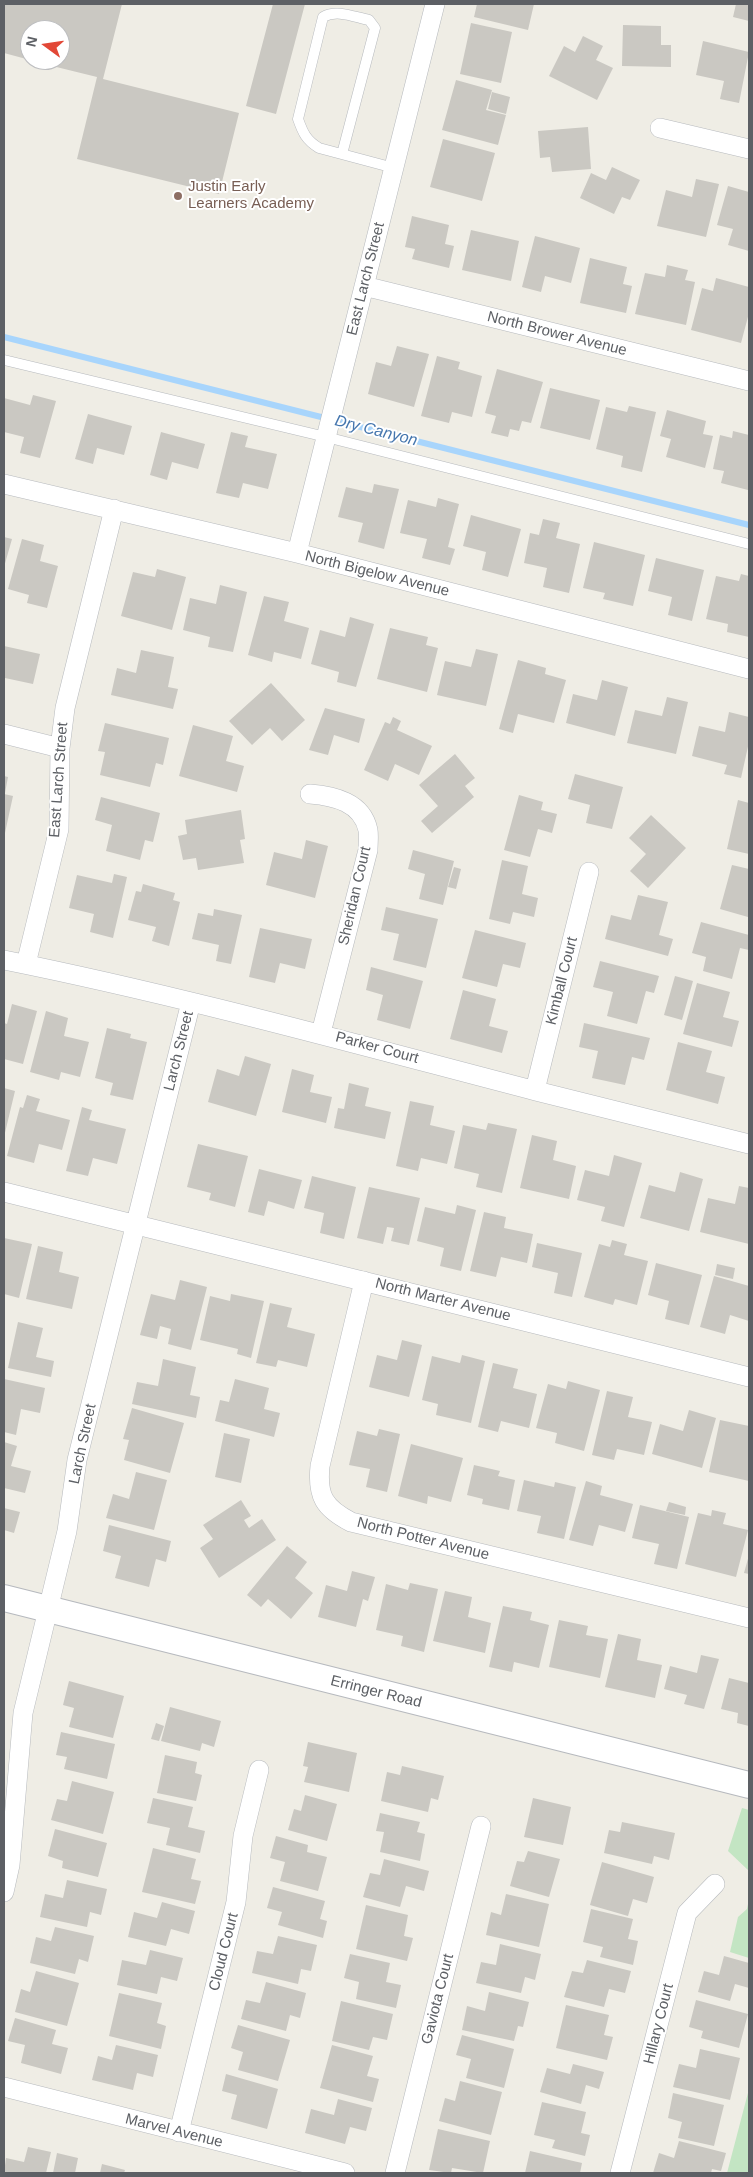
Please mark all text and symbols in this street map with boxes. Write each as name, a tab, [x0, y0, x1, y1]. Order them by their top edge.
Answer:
north arrow	[20, 20, 70, 70]
text: N	[22, 35, 40, 48]
place label: Justin Early Learners Academy	[188, 178, 314, 213]
marker: Justin Early Learners Academy	[172, 190, 184, 202]
street label: East Larch Street	[343, 221, 389, 337]
street label: North Brower Avenue	[485, 308, 629, 360]
water label: Dry Canyon	[333, 411, 419, 451]
street label: North Bigelow Avenue	[303, 547, 451, 601]
street label: East Larch Street	[46, 722, 72, 838]
street label: Sheridan Court	[335, 845, 375, 947]
street label: Kimball Court	[542, 935, 582, 1027]
street label: Larch Street	[160, 1009, 198, 1093]
street label: Parker Court	[334, 1028, 420, 1068]
street label: North Marter Avenue	[373, 1274, 513, 1326]
street label: Larch Street	[66, 1402, 100, 1486]
street label: North Potter Avenue	[355, 1514, 491, 1564]
street label: Erringer Road	[329, 1672, 423, 1712]
street label: Cloud Court	[206, 1911, 242, 1993]
street label: Gaviota Court	[418, 1952, 458, 2046]
street label: Hillary Court	[640, 1982, 678, 2066]
street label: Marvel Avenue	[123, 2110, 225, 2152]

